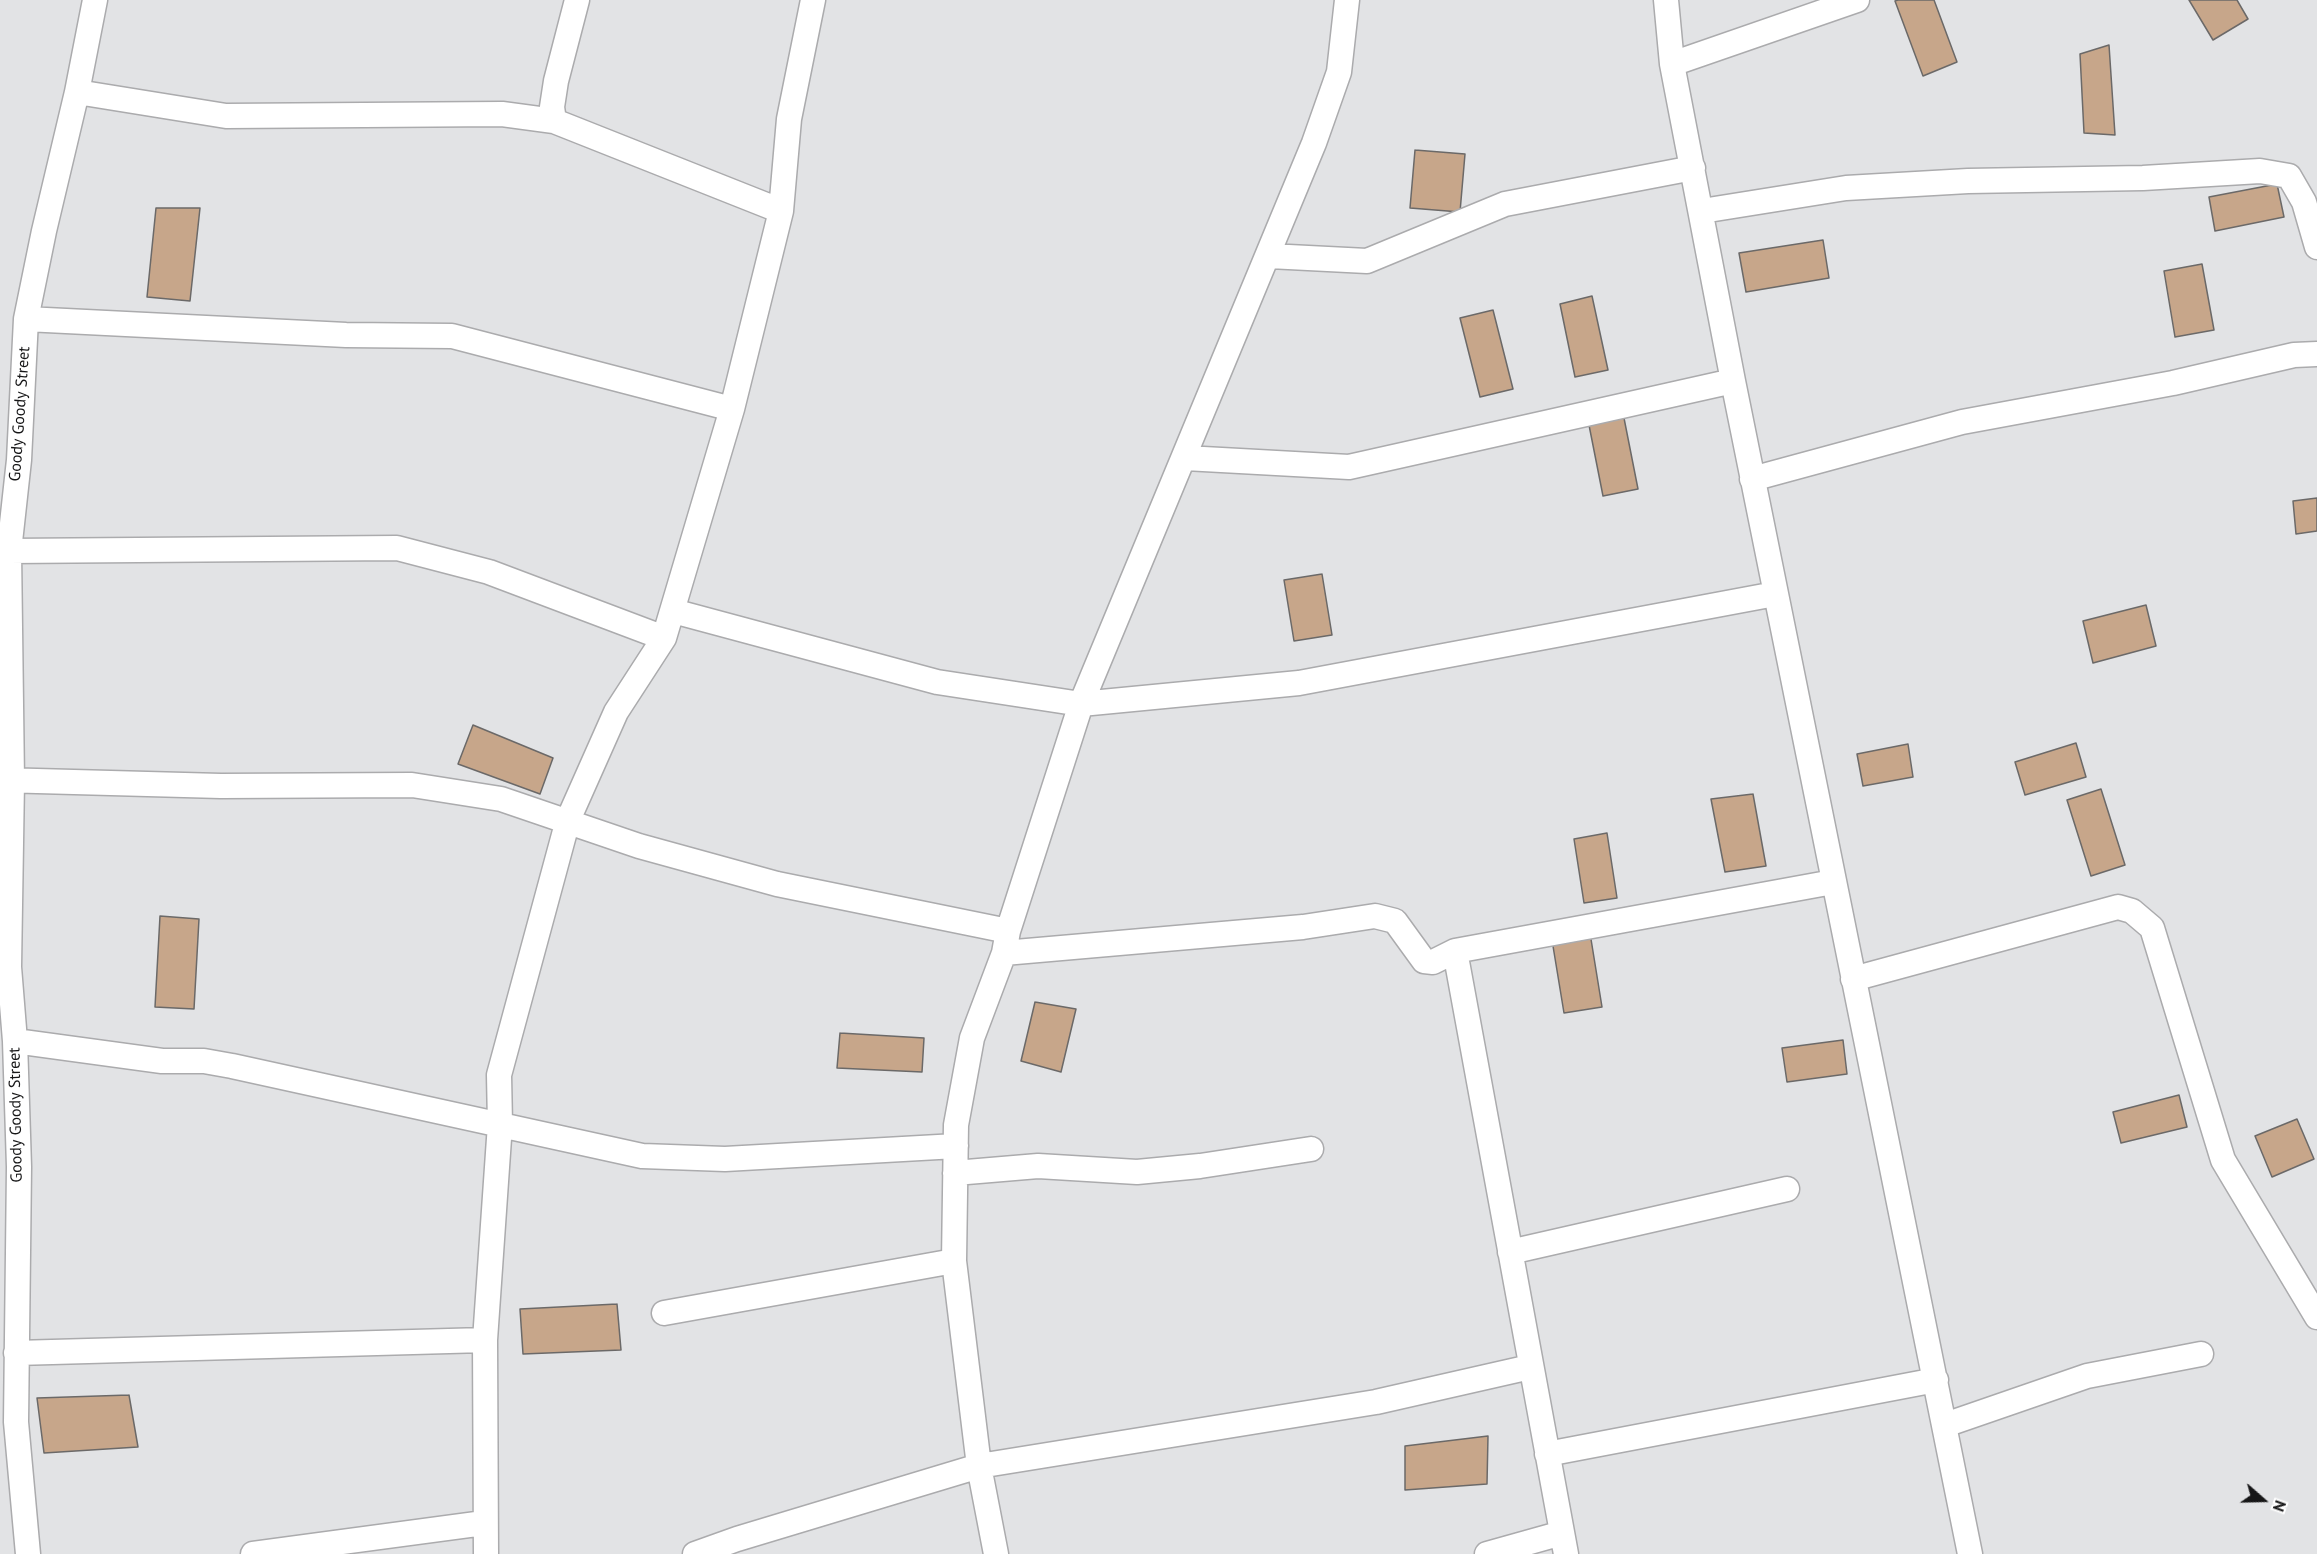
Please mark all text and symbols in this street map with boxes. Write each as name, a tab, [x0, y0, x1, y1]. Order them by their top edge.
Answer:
street label: Goody Goody Street	[6, 346, 34, 482]
street label: Goody Goody Street	[5, 1047, 27, 1183]
north arrow	[2233, 1470, 2293, 1530]
text: N	[2269, 1498, 2291, 1515]

